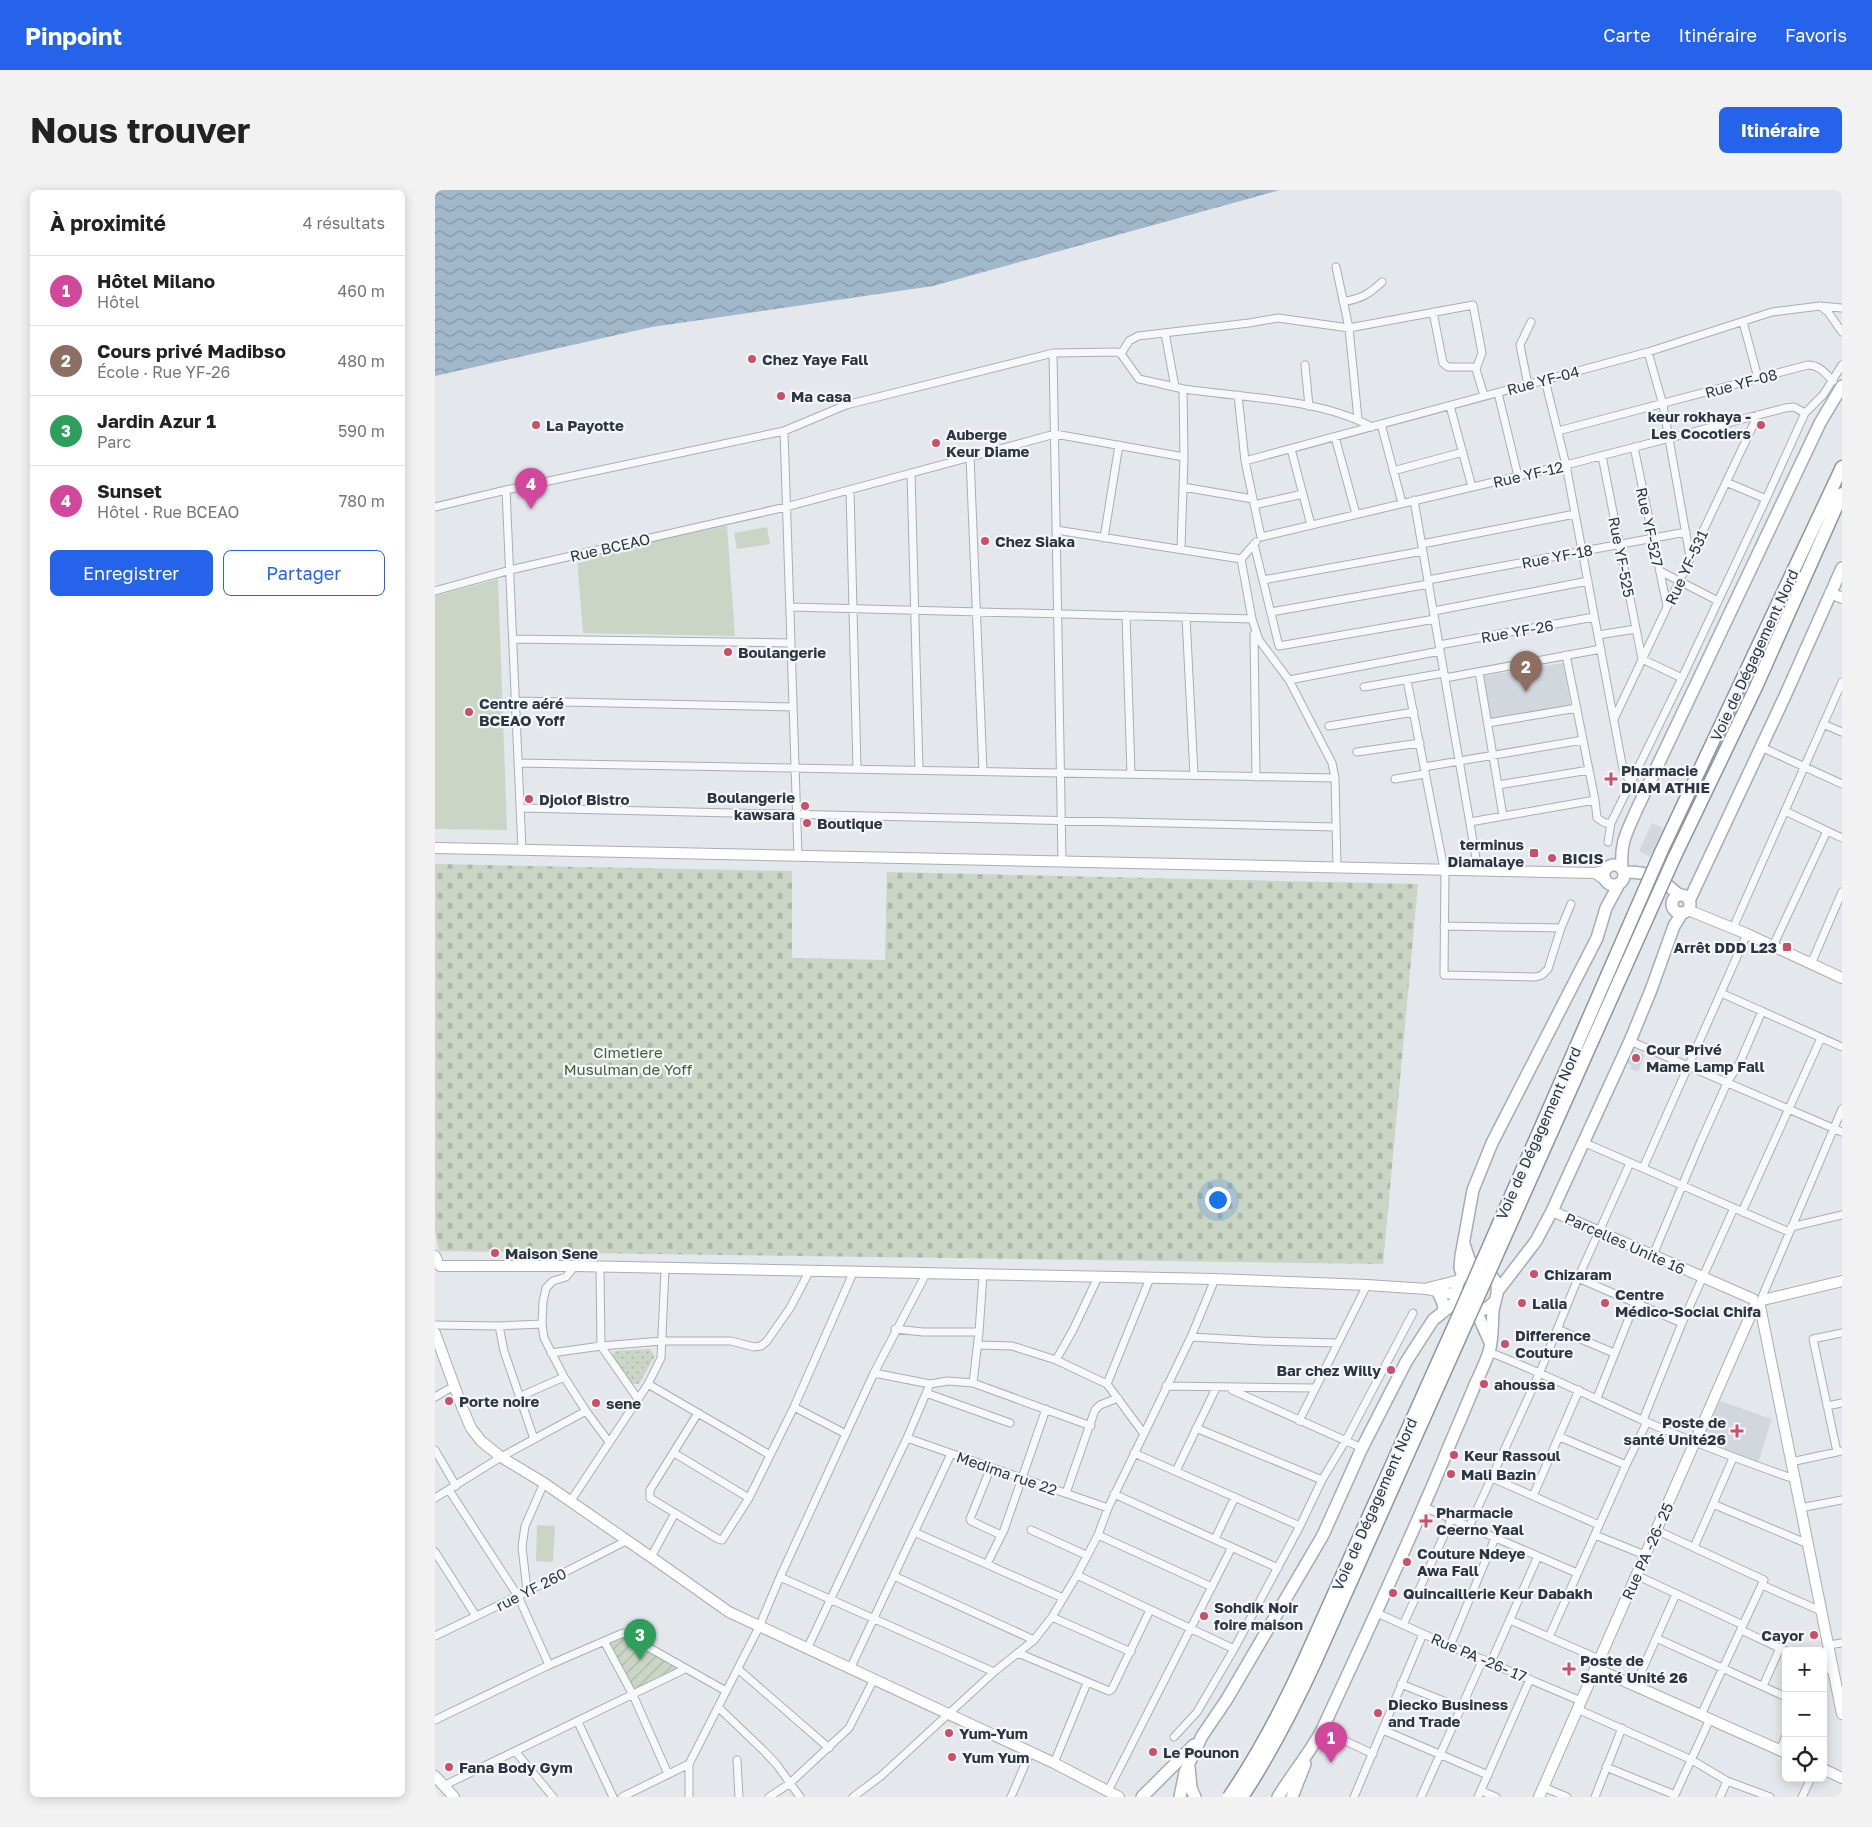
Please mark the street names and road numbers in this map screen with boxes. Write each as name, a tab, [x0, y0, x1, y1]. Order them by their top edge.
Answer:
street label: Rue YF-04	[1505, 362, 1581, 398]
street label: Rue YF-08	[1703, 365, 1779, 401]
street label: Rue YF-12	[1491, 457, 1565, 491]
street label: Rue YF-527	[1633, 486, 1667, 569]
street label: Rue YF-525	[1605, 515, 1639, 599]
street label: Rue YF-531	[1661, 527, 1711, 607]
street label: Rue BCEAO	[568, 529, 652, 565]
street label: Rue YF-18	[1520, 540, 1594, 572]
street label: Voie de Dégagement Nord	[1706, 566, 1802, 744]
street label: Rue YF-26	[1479, 616, 1555, 646]
street label: Voie de Dégagement Nord	[1492, 1044, 1584, 1222]
street label: Parcelles Unite 16	[1562, 1208, 1688, 1278]
street label: Voie de Dégagement Nord	[1328, 1415, 1420, 1593]
street label: Medima rue 22	[954, 1447, 1060, 1499]
street label: Rue PA -26- 25	[1618, 1500, 1676, 1602]
street label: rue YF 260	[493, 1564, 569, 1614]
street label: Rue PA -26- 17	[1429, 1629, 1530, 1685]

